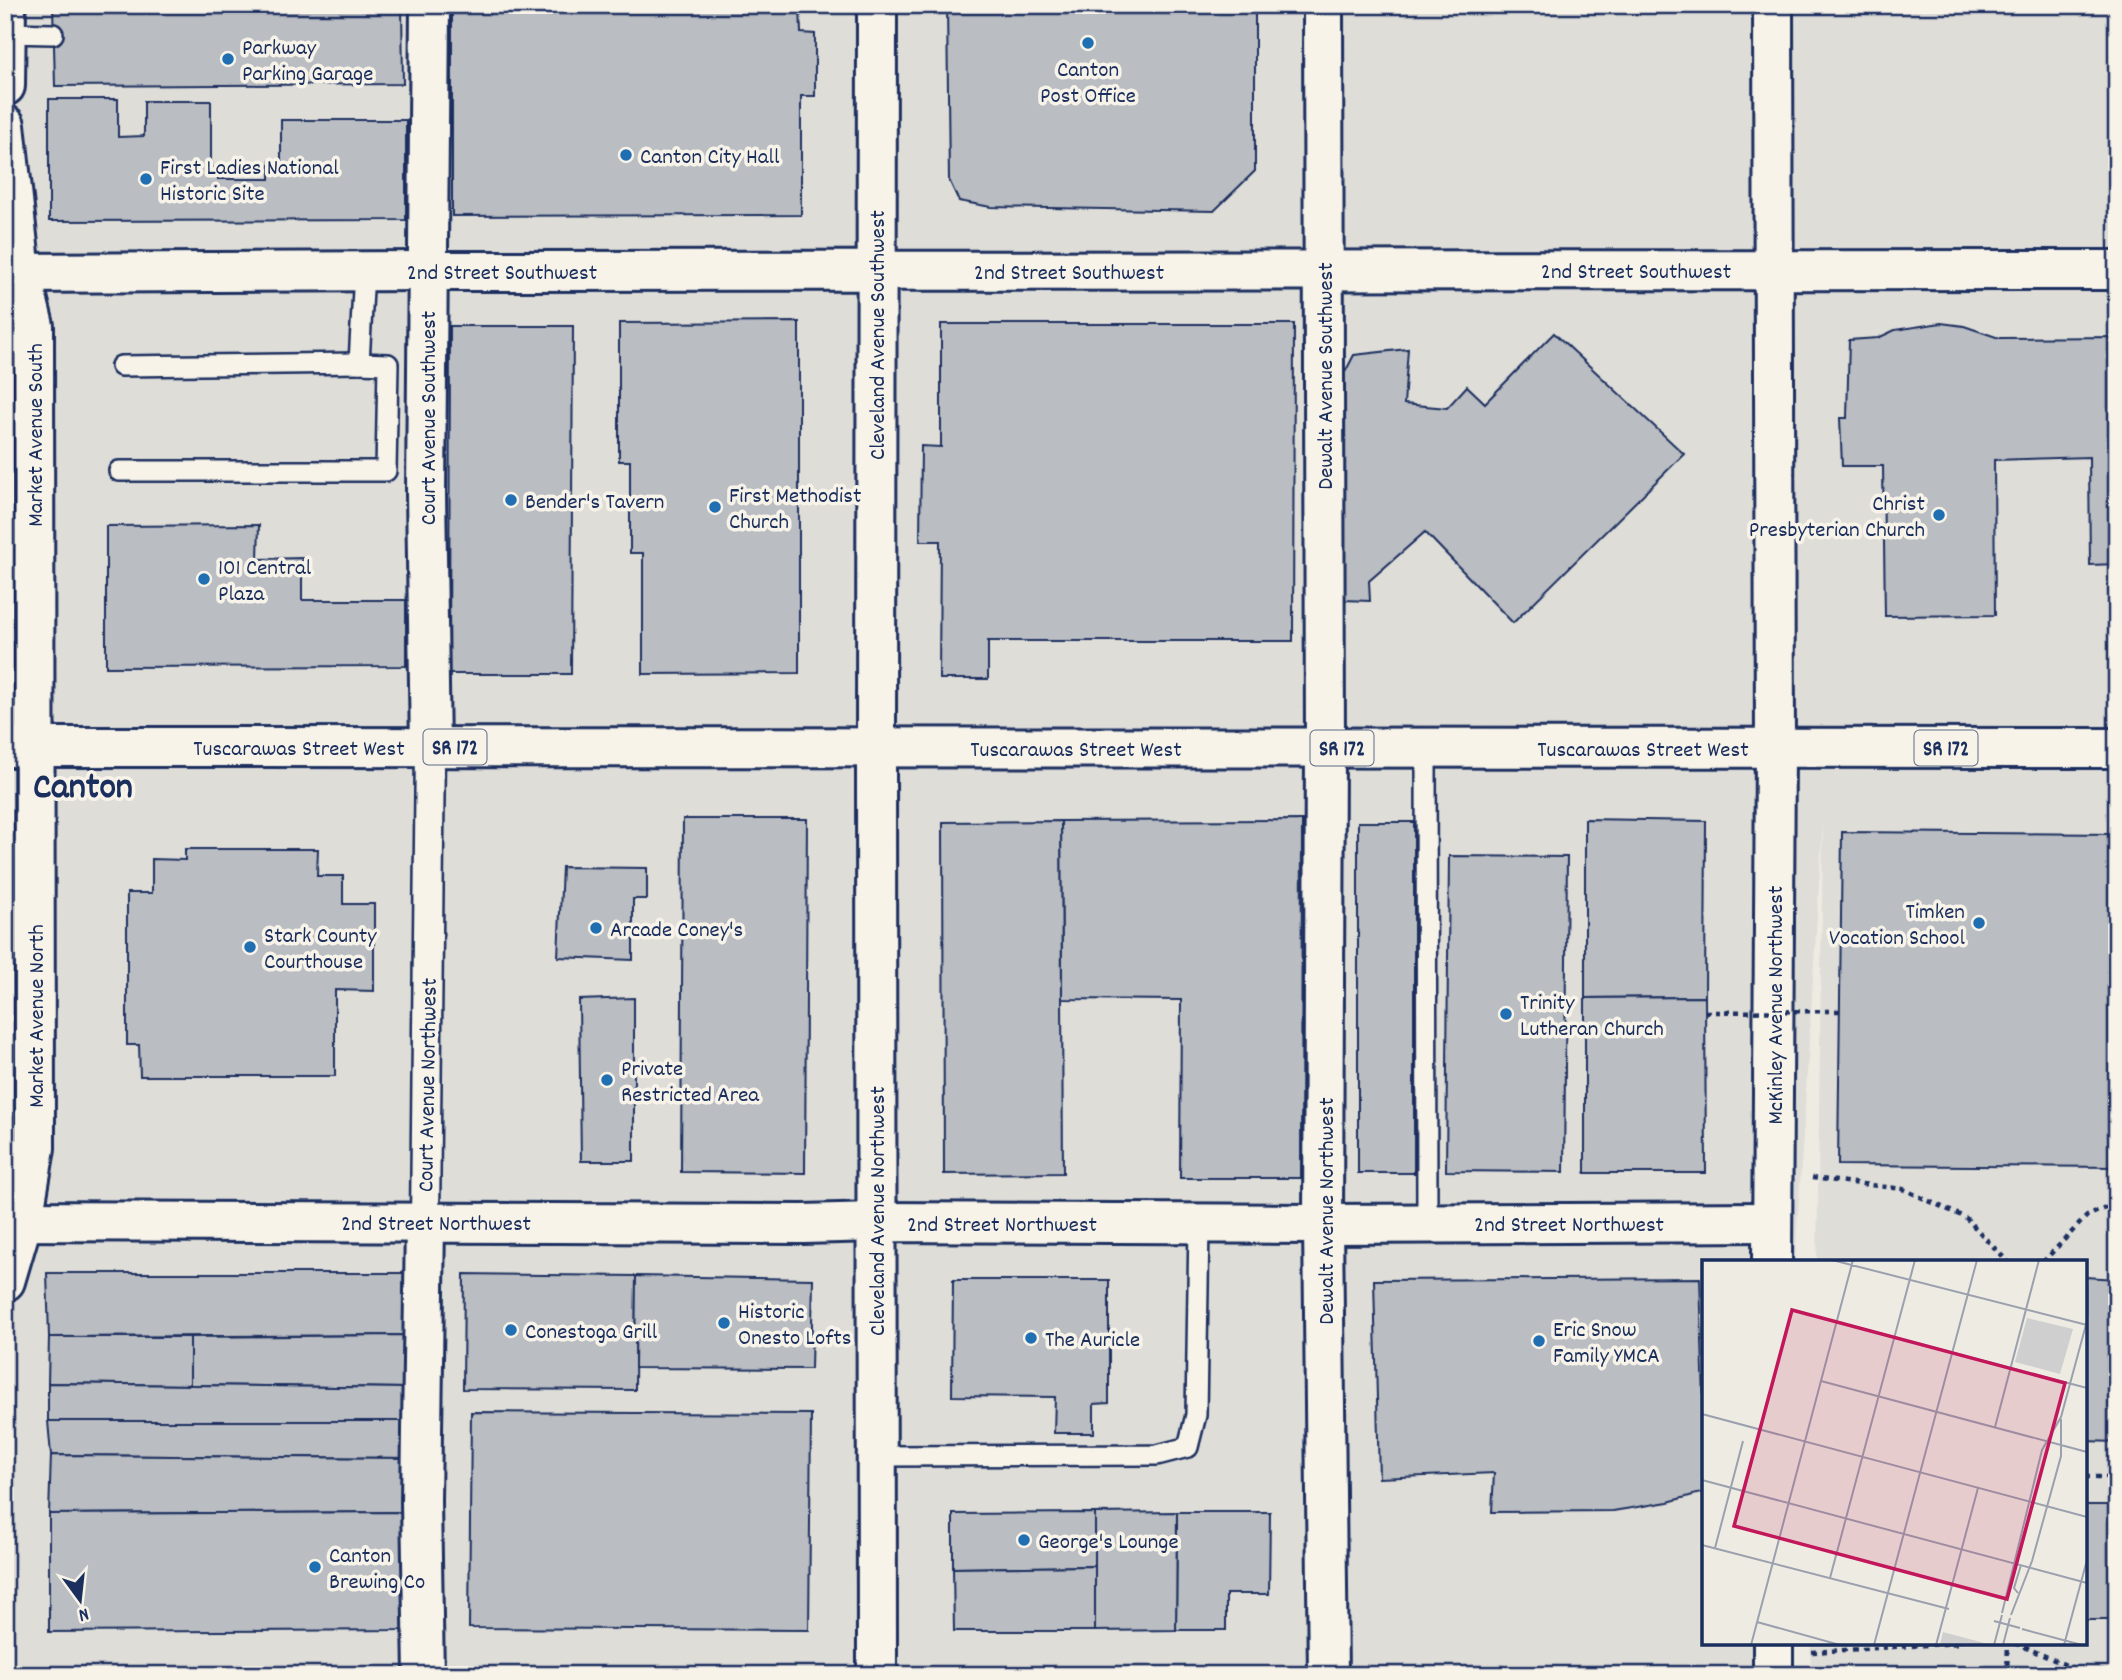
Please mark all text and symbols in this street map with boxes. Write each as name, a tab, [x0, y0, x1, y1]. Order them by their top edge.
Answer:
place label: Parkway Parking Garage	[242, 33, 373, 92]
marker: Canton Post Office	[1080, 35, 1096, 51]
marker: Parkway Parking Garage	[220, 51, 236, 67]
place label: Canton Post Office	[1040, 55, 1136, 114]
place label: Canton City Hall	[640, 142, 780, 175]
marker: Canton City Hall	[618, 147, 634, 163]
place label: First Ladies National Historic Site	[160, 153, 339, 212]
marker: First Ladies National Historic Site	[138, 171, 154, 187]
street label: Cleveland Avenue Southwest	[863, 210, 896, 460]
street label: 2nd Street Southwest	[1541, 257, 1731, 290]
street label: 2nd Street Southwest	[407, 258, 597, 291]
street label: 2nd Street Southwest	[974, 258, 1164, 291]
street label: Dewalt Avenue Southwest	[1311, 262, 1344, 490]
street label: Court Avenue Southwest	[414, 311, 447, 525]
street label: Market Avenue South	[21, 343, 54, 527]
place label: First Methodist Church	[729, 481, 861, 540]
place label: Bender's Tavern	[525, 487, 664, 520]
place label: Christ Presbyterian Church	[1749, 489, 1925, 548]
marker: Bender's Tavern	[503, 492, 519, 508]
marker: First Methodist Church	[707, 499, 723, 515]
marker: Christ Presbyterian Church	[1931, 507, 1947, 523]
place label: 101 Central Plaza	[218, 553, 312, 612]
marker: 101 Central Plaza	[196, 571, 212, 587]
road number: SR 172	[424, 730, 486, 764]
road number: SR 172	[1310, 730, 1374, 766]
road number: SR 172	[1914, 730, 1978, 766]
street label: Tuscarawas Street West	[193, 734, 405, 767]
street label: Tuscarawas Street West	[970, 735, 1182, 768]
street label: Tuscarawas Street West	[1537, 735, 1749, 768]
district label: Canton	[33, 763, 133, 816]
street label: McKinley Avenue Northwest	[1761, 886, 1794, 1124]
place label: Timken Vocation School	[1829, 897, 1966, 956]
place label: Arcade Coney's	[610, 915, 743, 948]
marker: Timken Vocation School	[1971, 915, 1987, 931]
marker: Arcade Coney's	[588, 920, 604, 936]
place label: Stark County Courthouse	[264, 921, 377, 980]
street label: Market Avenue North	[22, 924, 55, 1108]
marker: Stark County Courthouse	[242, 939, 258, 955]
street label: Court Avenue Northwest	[411, 978, 448, 1192]
place label: Trinity Lutheran Church	[1520, 988, 1664, 1047]
marker: Trinity Lutheran Church	[1498, 1006, 1514, 1022]
place label: Private Restricted Area	[621, 1054, 760, 1113]
marker: Private Restricted Area	[599, 1072, 615, 1088]
street label: Cleveland Avenue Northwest	[863, 1086, 896, 1336]
street label: Dewalt Avenue Northwest	[1312, 1097, 1345, 1325]
street label: 2nd Street Northwest	[341, 1209, 531, 1242]
street label: 2nd Street Northwest	[907, 1210, 1097, 1243]
street label: 2nd Street Northwest	[1474, 1210, 1664, 1243]
inset map	[1702, 1260, 2087, 1645]
place label: Historic Onesto Lofts	[738, 1297, 852, 1356]
marker: Historic Onesto Lofts	[716, 1315, 732, 1331]
place label: Eric Snow Family YMCA	[1553, 1315, 1660, 1374]
place label: Conestoga Grill	[525, 1317, 658, 1350]
marker: Conestoga Grill	[503, 1322, 519, 1338]
place label: The Auricle	[1045, 1325, 1140, 1358]
marker: The Auricle	[1023, 1330, 1039, 1346]
marker: Eric Snow Family YMCA	[1531, 1333, 1547, 1349]
place label: George's Lounge	[1038, 1527, 1179, 1560]
marker: George's Lounge	[1016, 1532, 1032, 1548]
place label: Canton Brewing Co	[329, 1541, 425, 1600]
marker: Canton Brewing Co	[307, 1559, 323, 1575]
north arrow	[46, 1564, 116, 1634]
text: N	[75, 1599, 92, 1627]

